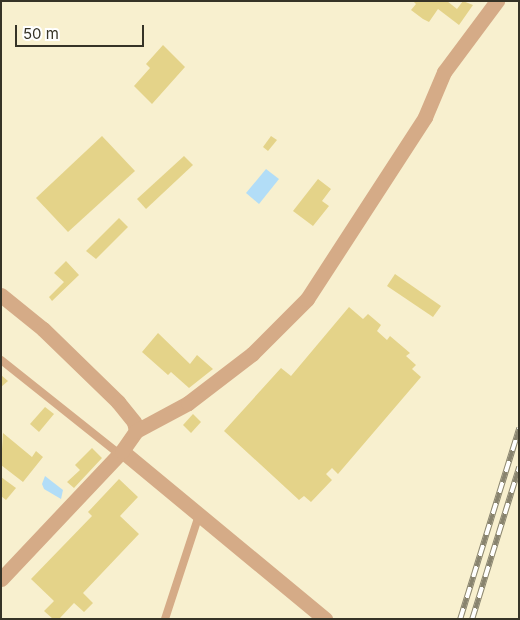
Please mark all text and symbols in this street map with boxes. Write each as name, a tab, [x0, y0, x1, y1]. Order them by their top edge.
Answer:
scale bar	[18, 15, 146, 47]
text: 50 m	[23, 24, 59, 43]

